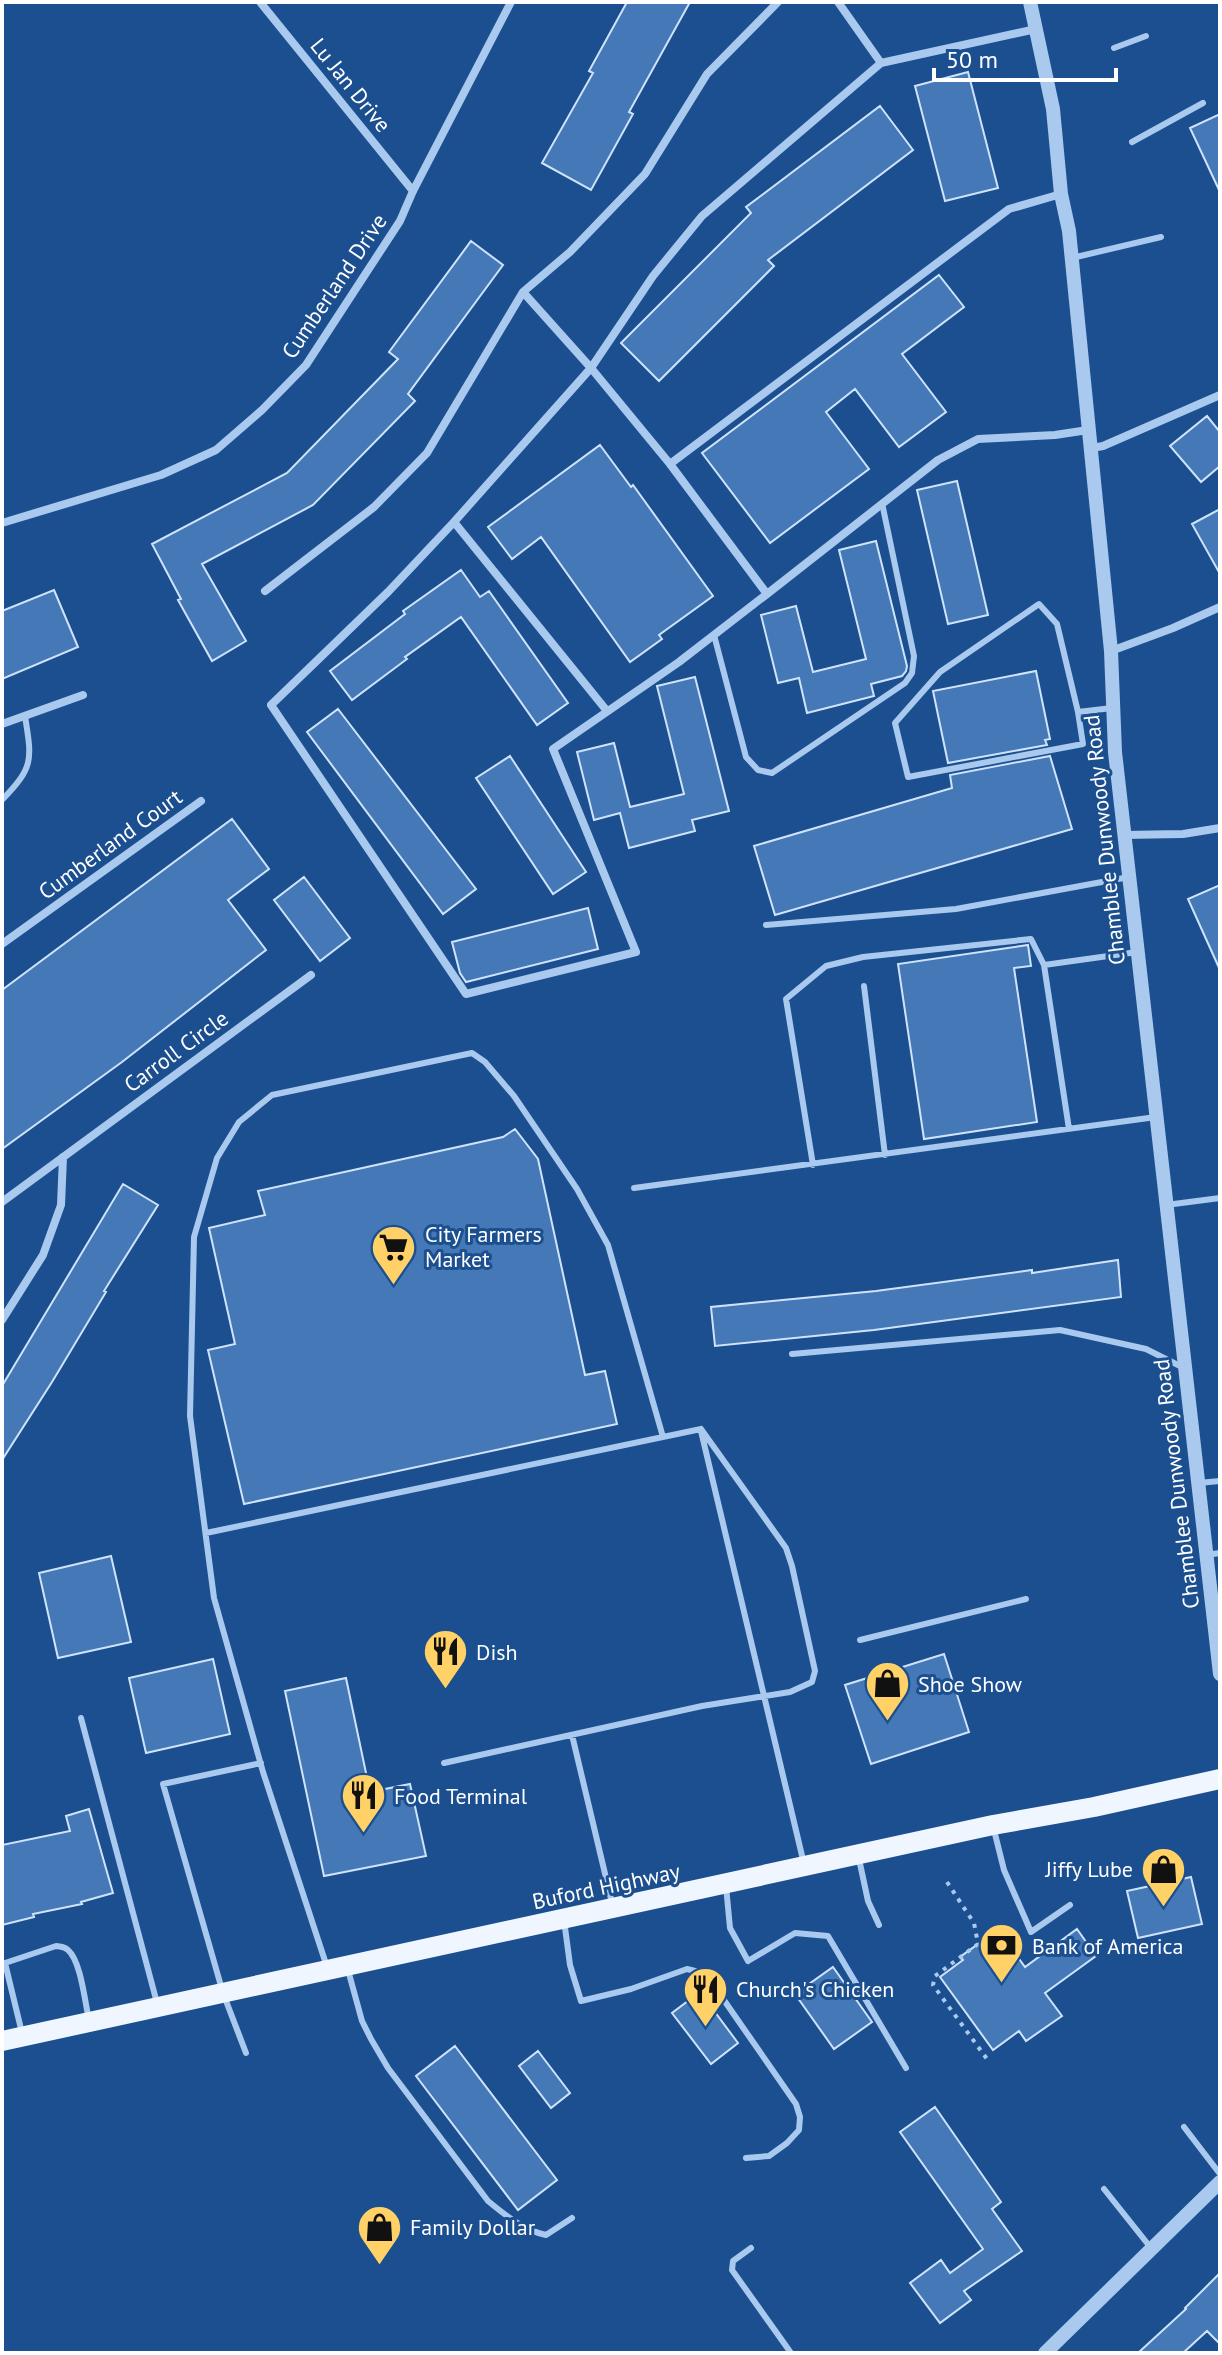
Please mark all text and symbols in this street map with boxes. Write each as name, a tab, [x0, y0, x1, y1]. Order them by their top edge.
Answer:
street label: Lu Jan Drive	[304, 32, 398, 138]
scale bar	[934, 32, 1116, 82]
text: 50 m	[946, 44, 998, 75]
street label: Cumberland Drive	[275, 208, 393, 364]
street label: Chamblee Dunwoody Road	[1077, 714, 1131, 966]
street label: Cumberland Court	[33, 782, 188, 905]
street label: Carroll Circle	[118, 1004, 234, 1098]
place label: City Farmers Market	[425, 1220, 542, 1273]
supermarket icon: City Farmers Market	[370, 1223, 418, 1286]
street label: Chamblee Dunwoody Road	[1147, 1358, 1205, 1610]
restaurant icon: Dish	[421, 1628, 469, 1691]
place label: Dish	[476, 1638, 518, 1666]
shop icon: Shoe Show	[863, 1660, 911, 1723]
place label: Shoe Show	[918, 1670, 1022, 1698]
restaurant icon: Food Terminal	[339, 1772, 387, 1835]
place label: Food Terminal	[394, 1782, 528, 1810]
shop icon: Jiffy Lube	[1140, 1845, 1188, 1908]
place label: Jiffy Lube	[1044, 1855, 1133, 1883]
street label: Buford Highway	[530, 1857, 683, 1915]
bank icon: Bank of America	[977, 1922, 1025, 1985]
place label: Bank of America	[1032, 1932, 1183, 1960]
restaurant icon: Church's Chicken	[681, 1965, 729, 2028]
place label: Church's Chicken	[736, 1975, 894, 2003]
shop icon: Family Dollar	[355, 2203, 403, 2266]
place label: Family Dollar	[410, 2213, 536, 2241]

